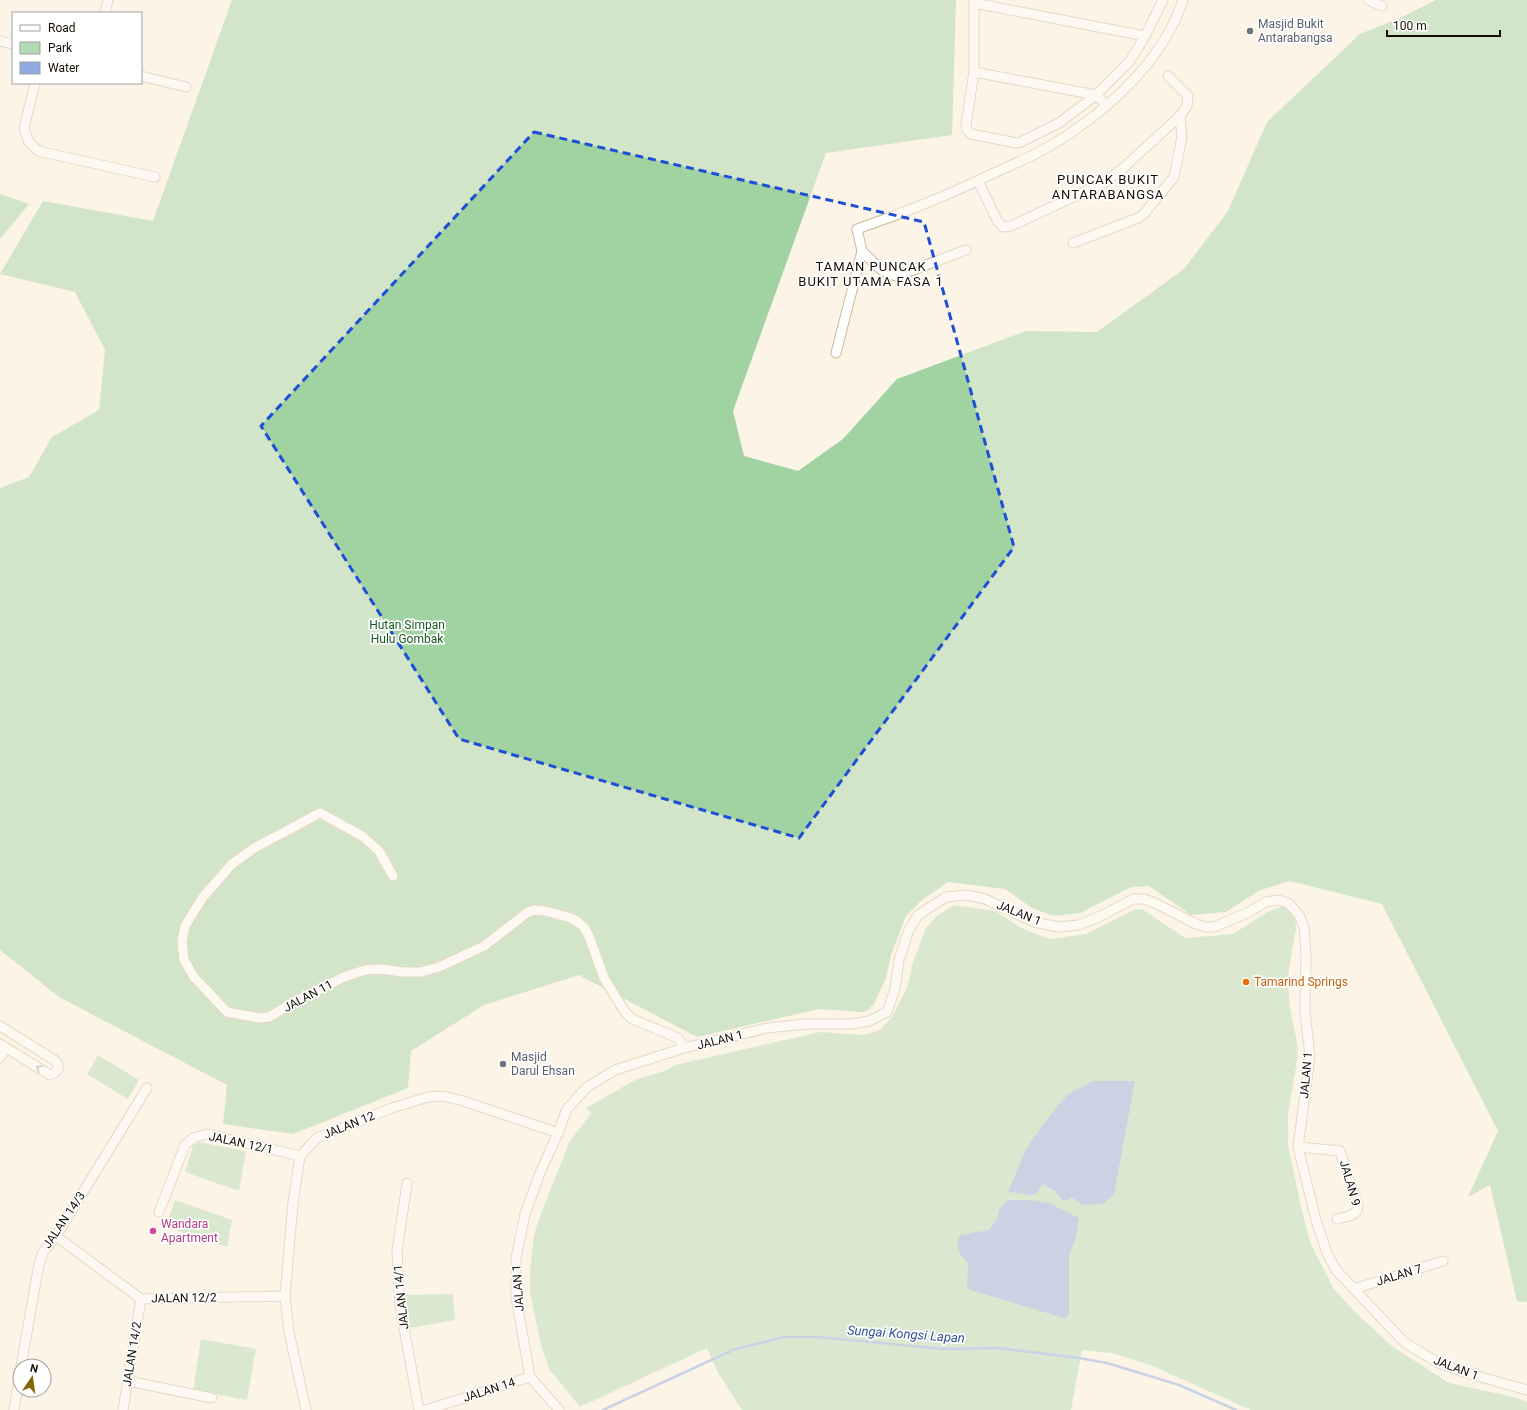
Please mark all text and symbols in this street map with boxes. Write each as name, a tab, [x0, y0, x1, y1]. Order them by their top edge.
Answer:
legend	[12, 12, 142, 84]
scale bar	[1387, 12, 1500, 38]
place label: Masjid Bukit Antarabangsa	[1258, 17, 1333, 45]
text: 100 m	[1393, 19, 1427, 33]
text: Road	[48, 21, 76, 35]
marker: Masjid Bukit Antarabangsa	[1245, 26, 1255, 36]
text: Park	[48, 41, 73, 55]
text: Water	[48, 61, 79, 75]
district label: PUNCAK BUKIT ANTARABANGSA	[1052, 172, 1164, 202]
district label: TAMAN PUNCAK BUKIT UTAMA FASA 1	[798, 259, 944, 289]
park label: Hutan Simpan Hulu Gombak	[369, 618, 445, 646]
street label: JALAN 1	[995, 898, 1043, 928]
place label: Tamarind Springs	[1254, 975, 1348, 989]
street label: JALAN 11	[281, 977, 335, 1015]
marker: Tamarind Springs	[1241, 977, 1251, 987]
street label: JALAN 1	[695, 1028, 745, 1052]
place label: Masjid Darul Ehsan	[511, 1050, 575, 1078]
street label: JALAN 1	[1297, 1051, 1315, 1099]
marker: Masjid Darul Ehsan	[498, 1059, 508, 1069]
one-way arrow	[36, 1065, 43, 1073]
street label: JALAN 12	[321, 1108, 377, 1142]
street label: JALAN 12/1	[208, 1129, 274, 1157]
street label: JALAN 9	[1337, 1158, 1363, 1208]
street label: JALAN 14/3	[40, 1189, 88, 1251]
place label: Wandara Apartment	[161, 1217, 218, 1245]
marker: Wandara Apartment	[148, 1226, 158, 1236]
street label: JALAN 7	[1374, 1261, 1424, 1289]
street label: JALAN 14/1	[391, 1264, 411, 1330]
street label: JALAN 1	[509, 1264, 527, 1312]
street label: JALAN 12/2	[151, 1290, 217, 1306]
street label: JALAN 14/2	[120, 1320, 144, 1387]
water label: Sungai Kongsi Lapan	[847, 1322, 965, 1346]
street label: JALAN 1	[1432, 1353, 1480, 1383]
north arrow	[12, 1358, 52, 1398]
text: N	[29, 1362, 40, 1376]
street label: JALAN 14	[461, 1375, 517, 1405]

